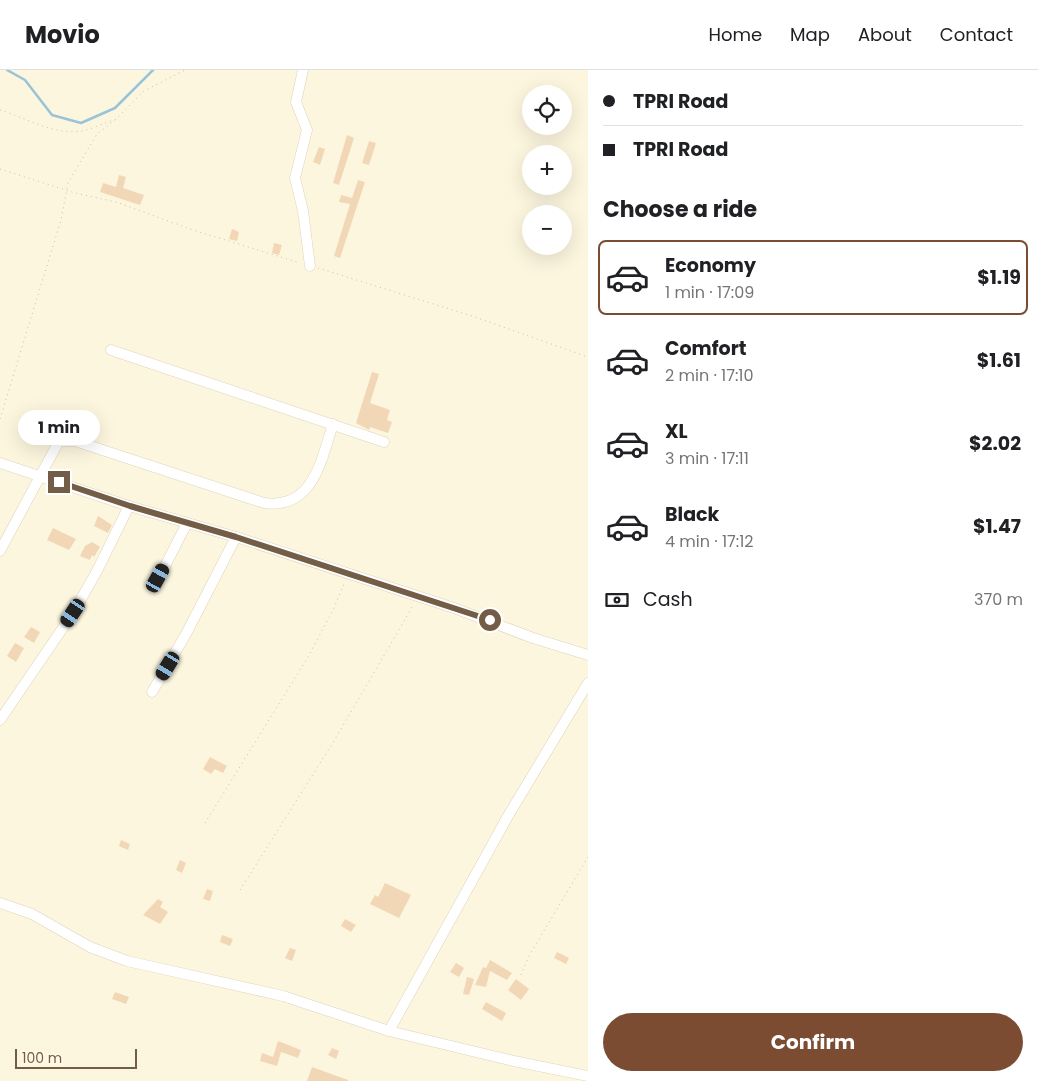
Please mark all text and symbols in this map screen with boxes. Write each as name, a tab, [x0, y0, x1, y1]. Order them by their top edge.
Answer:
text: Movio	[25, 18, 100, 51]
text: Home	[708, 22, 762, 47]
text: Map	[790, 22, 830, 47]
text: About	[858, 22, 912, 47]
text: Contact	[940, 22, 1013, 47]
map controls	[522, 85, 572, 255]
button: locate	[522, 85, 572, 135]
text: TPRI Road	[633, 88, 728, 115]
text: TPRI Road	[633, 136, 728, 163]
button: +	[522, 145, 572, 195]
text: Choose a ride	[603, 194, 757, 225]
button: −	[522, 205, 572, 255]
text: Economy	[665, 252, 756, 279]
icon: car	[605, 255, 650, 300]
text: $1.19	[977, 264, 1021, 291]
text: 1 min · 17:09	[665, 281, 754, 304]
text: Comfort	[665, 335, 747, 362]
icon: car	[605, 338, 650, 383]
text: $1.61	[977, 347, 1021, 374]
text: 2 min · 17:10	[665, 364, 754, 387]
callout: 1 min	[18, 410, 100, 444]
text: 1 min	[38, 416, 80, 439]
text: XL	[665, 418, 688, 445]
icon: car	[605, 421, 650, 466]
text: $2.02	[969, 430, 1021, 457]
text: 3 min · 17:11	[665, 447, 749, 470]
route end	[48, 471, 70, 493]
text: Black	[665, 501, 719, 528]
icon: car	[605, 504, 650, 549]
text: $1.47	[973, 513, 1021, 540]
text: 4 min · 17:12	[665, 530, 754, 553]
car	[144, 561, 171, 595]
icon: cash	[603, 586, 631, 614]
text: Cash	[643, 586, 693, 613]
text: 370 m	[974, 588, 1023, 611]
car	[58, 596, 87, 630]
route start	[479, 609, 501, 631]
car	[153, 649, 182, 683]
button: Confirm	[603, 1013, 1023, 1071]
scale bar	[15, 1046, 138, 1069]
text: 100 m	[22, 1048, 62, 1068]

